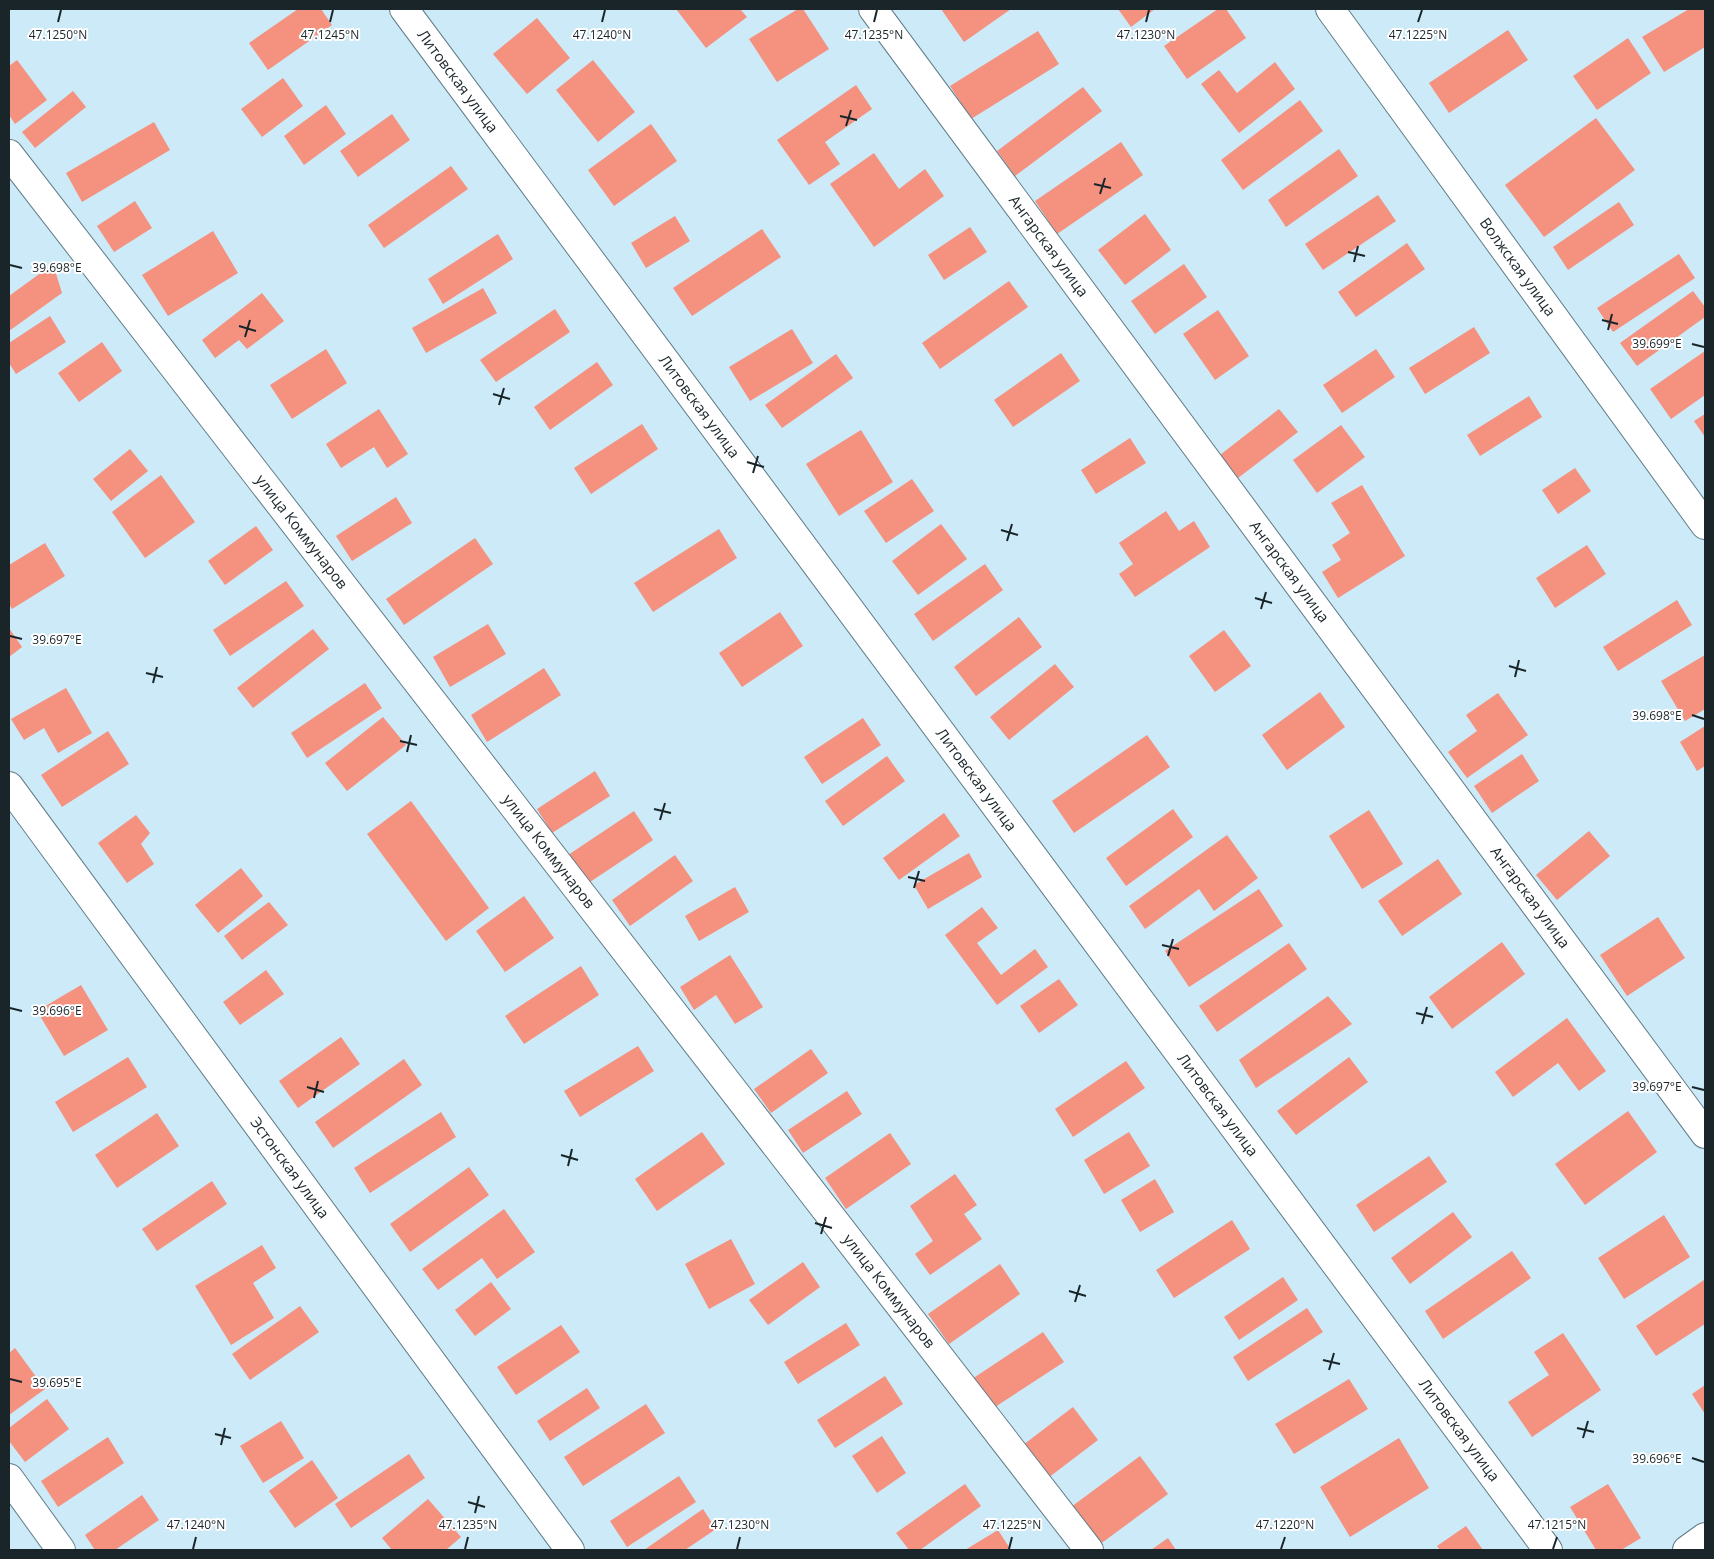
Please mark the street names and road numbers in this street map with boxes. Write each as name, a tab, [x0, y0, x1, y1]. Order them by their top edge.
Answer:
street label: Литовская улица	[414, 25, 503, 136]
street label: Ангарская улица	[1005, 191, 1093, 301]
street label: Волжская улица	[1476, 213, 1561, 320]
street label: Литовская улица	[655, 350, 745, 461]
street label: улица Коммунаров	[252, 470, 353, 593]
street label: Ангарская улица	[1246, 516, 1334, 626]
street label: Литовская улица	[932, 724, 1022, 835]
street label: улица Коммунаров	[499, 790, 600, 912]
street label: Ангарская улица	[1487, 842, 1575, 952]
street label: Литовская улица	[1174, 1049, 1263, 1160]
street label: Эстонская улица	[246, 1113, 334, 1222]
street label: улица Коммунаров	[839, 1229, 940, 1352]
street label: Литовская улица	[1415, 1374, 1505, 1485]

